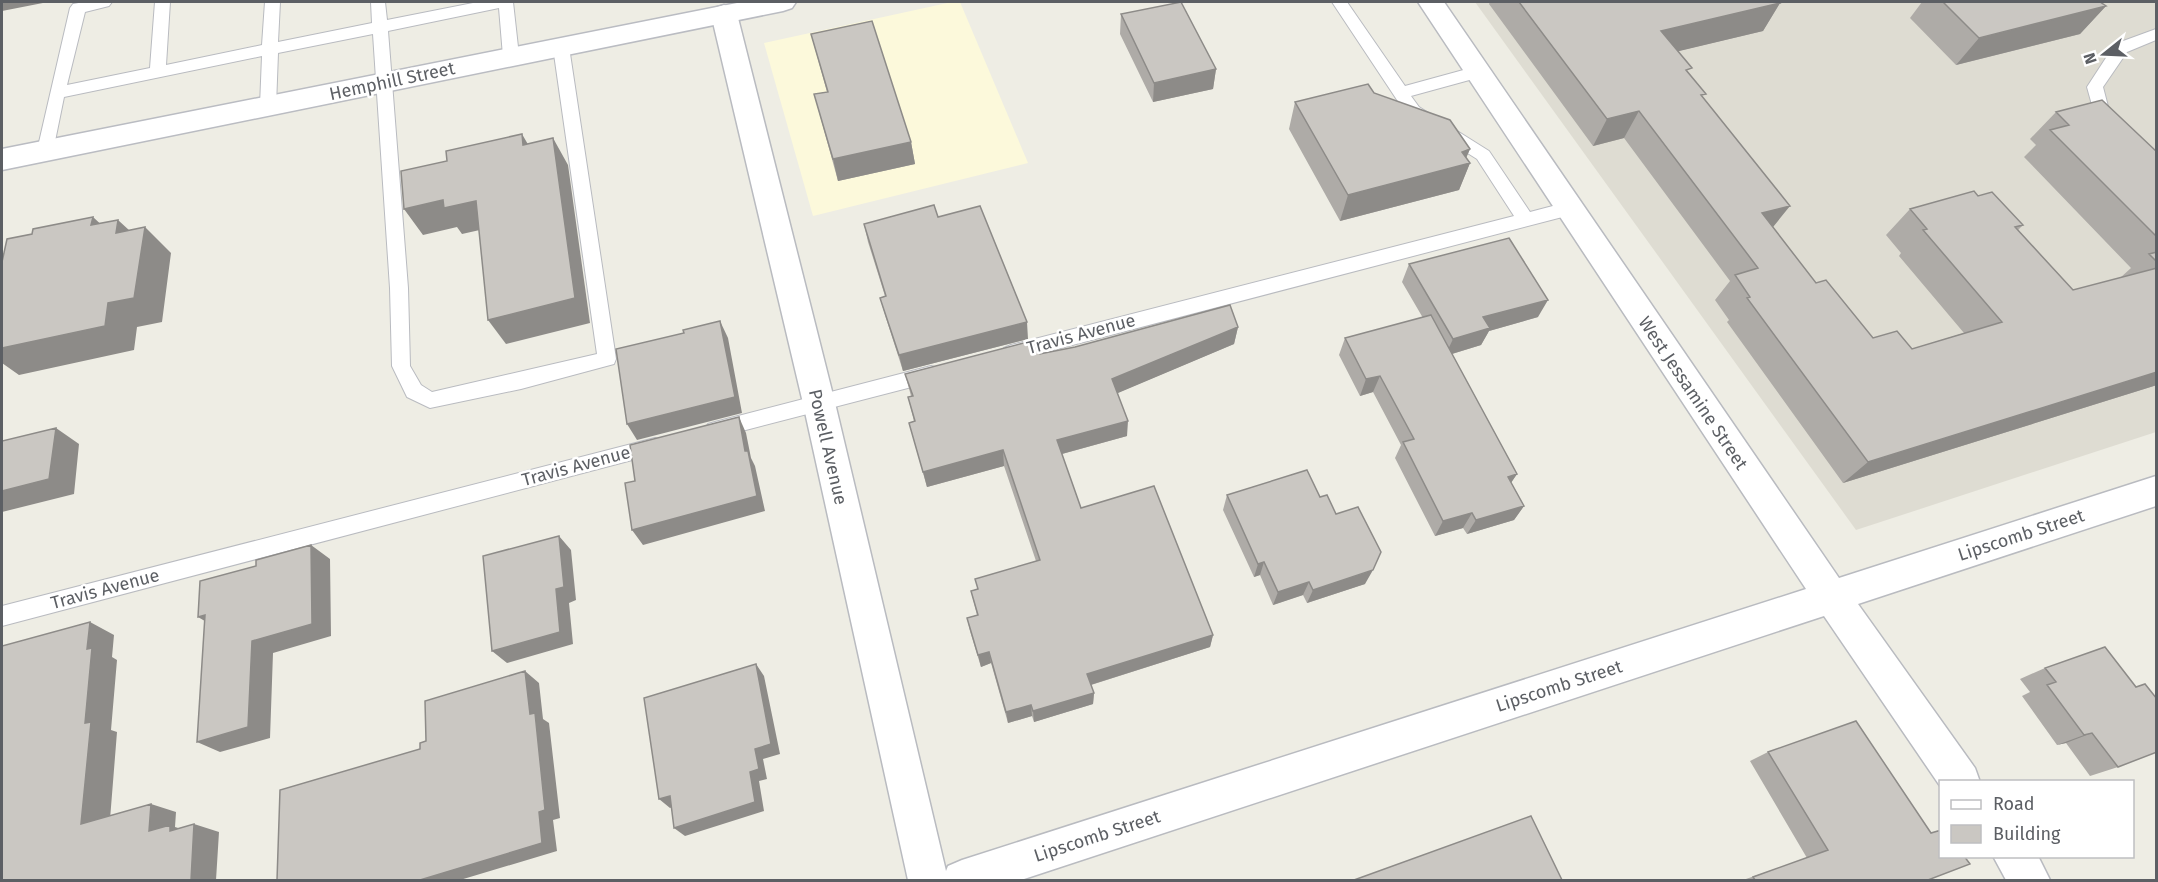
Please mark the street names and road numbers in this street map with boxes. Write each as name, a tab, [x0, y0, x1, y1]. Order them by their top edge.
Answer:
street label: Hemphill Street	[327, 57, 457, 105]
street label: Travis Avenue	[1024, 309, 1138, 359]
street label: West Jessamine Street	[1634, 312, 1753, 474]
street label: Powell Avenue	[804, 387, 852, 507]
street label: Travis Avenue	[519, 441, 633, 491]
street label: Lipscomb Street	[1955, 504, 2087, 566]
street label: Travis Avenue	[48, 564, 162, 614]
street label: Lipscomb Street	[1493, 655, 1625, 717]
street label: Lipscomb Street	[1031, 805, 1163, 867]

